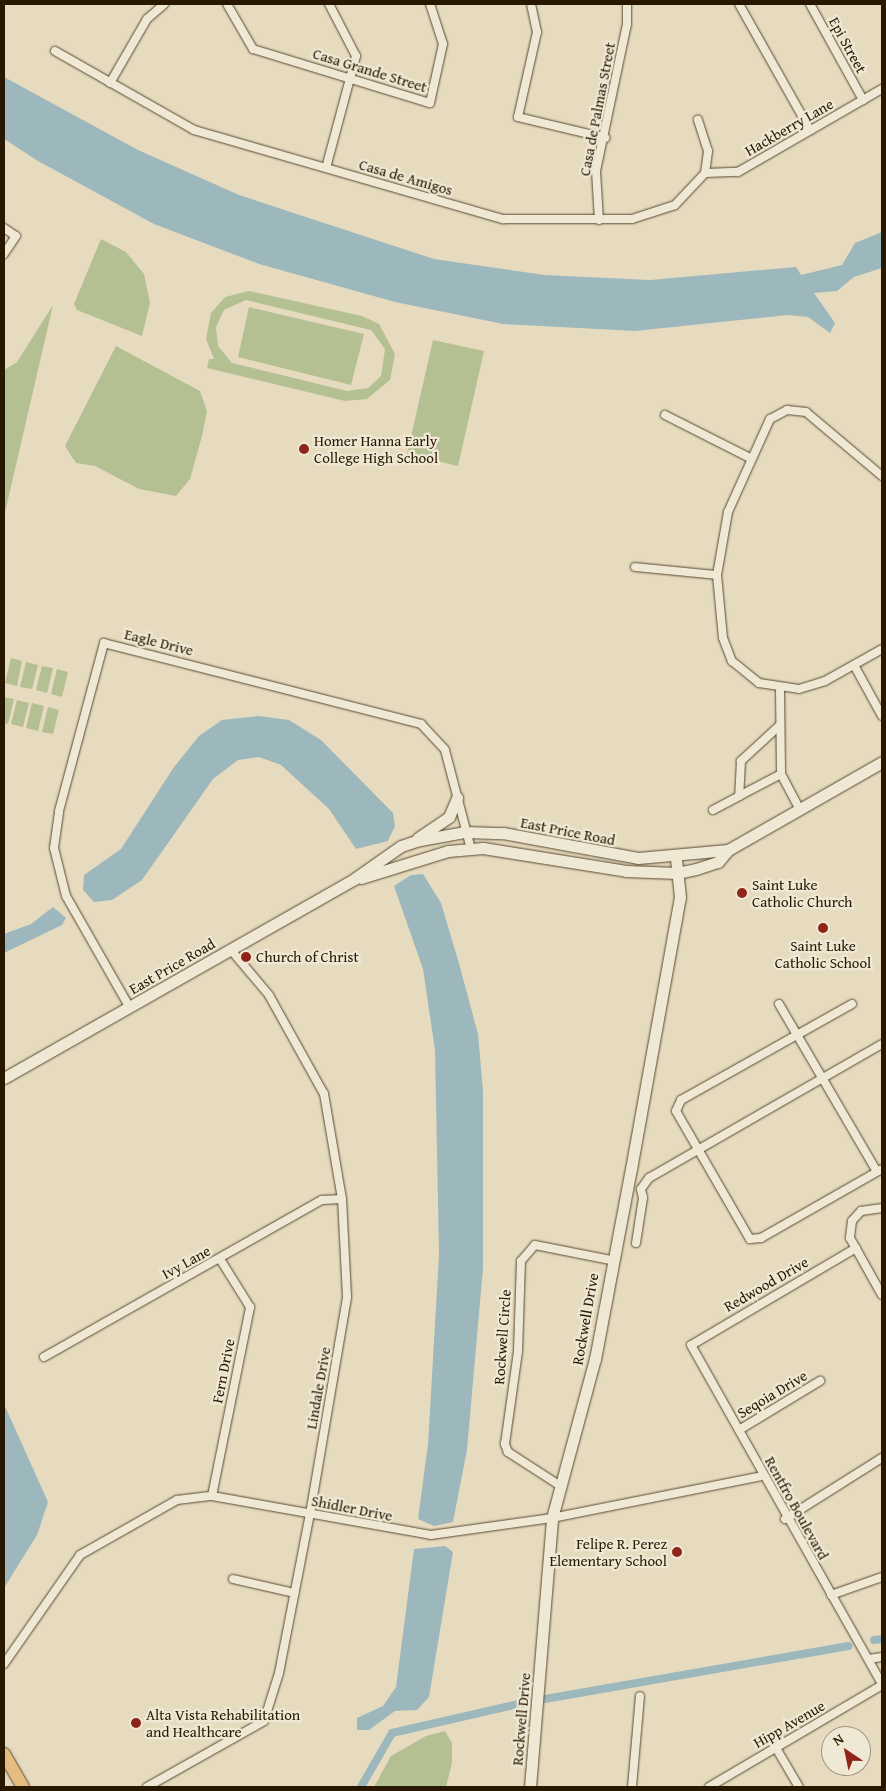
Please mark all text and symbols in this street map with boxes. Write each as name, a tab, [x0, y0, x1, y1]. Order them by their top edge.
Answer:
street label: Epi Street	[825, 14, 871, 76]
street label: Casa de Palmas Street	[575, 41, 619, 177]
street label: Casa Grande Street	[311, 44, 429, 96]
street label: Hackberry Lane	[742, 94, 836, 160]
street label: Casa de Amigos	[357, 155, 455, 199]
place label: Homer Hanna Early College High School	[314, 431, 438, 466]
marker: Homer Hanna Early College High School	[298, 443, 310, 455]
street label: Eagle Drive	[123, 625, 195, 659]
street label: East Price Road	[519, 813, 617, 849]
place label: Saint Luke Catholic Church	[752, 875, 852, 910]
marker: Saint Luke Catholic Church	[736, 887, 748, 899]
marker: Saint Luke Catholic School	[817, 922, 829, 934]
street label: East Price Road	[126, 934, 218, 998]
place label: Saint Luke Catholic School	[775, 936, 871, 971]
place label: Church of Christ	[256, 948, 359, 966]
marker: Church of Christ	[240, 951, 252, 963]
street label: Ivy Lane	[159, 1241, 213, 1283]
street label: Redwood Drive	[721, 1253, 811, 1315]
street label: Rockwell Drive	[568, 1272, 602, 1366]
street label: Rockwell Circle	[490, 1289, 514, 1385]
street label: Fern Drive	[208, 1337, 238, 1405]
street label: Lindale Drive	[302, 1345, 334, 1431]
street label: Seqoia Drive	[734, 1366, 810, 1422]
street label: Rentfro Boulevard	[761, 1453, 833, 1563]
street label: Shidler Drive	[310, 1491, 394, 1525]
place label: Felipe R. Perez Elementary School	[549, 1534, 667, 1569]
marker: Felipe R. Perez Elementary School	[671, 1546, 683, 1558]
street label: Rockwell Drive	[508, 1672, 534, 1766]
street label: Hipp Avenue	[750, 1696, 828, 1752]
place label: Alta Vista Rehabilitation and Healthcare	[146, 1705, 300, 1740]
marker: Alta Vista Rehabilitation and Healthcare	[130, 1717, 142, 1729]
north arrow	[821, 1726, 871, 1776]
text: N	[829, 1728, 848, 1750]

